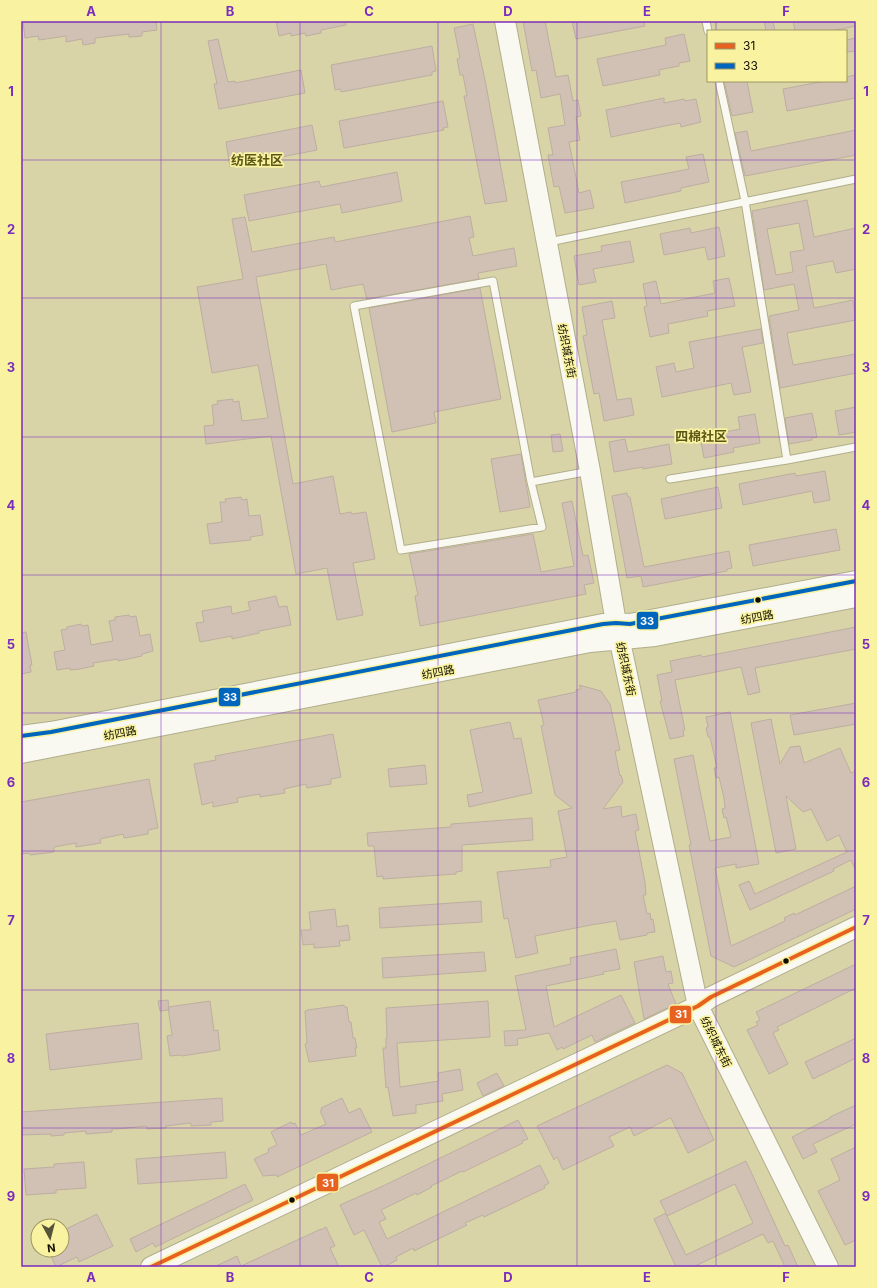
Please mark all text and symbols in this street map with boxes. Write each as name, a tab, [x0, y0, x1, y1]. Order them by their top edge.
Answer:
text: A	[86, 3, 96, 19]
text: B	[226, 3, 235, 19]
text: C	[364, 3, 374, 19]
text: D	[503, 3, 513, 19]
text: E	[643, 3, 651, 19]
text: F	[782, 3, 790, 19]
legend	[707, 30, 847, 82]
text: 31	[743, 38, 755, 53]
text: 33	[743, 58, 758, 73]
text: 1	[8, 83, 14, 99]
text: 1	[863, 83, 869, 99]
district label: 纺医社区	[231, 152, 283, 168]
text: 2	[7, 221, 15, 237]
text: 2	[862, 221, 870, 237]
street label: 纺织城东街	[555, 323, 579, 379]
text: 3	[7, 359, 15, 375]
text: 3	[862, 359, 870, 375]
district label: 四棉社区	[675, 428, 727, 444]
text: 4	[7, 497, 16, 513]
text: 4	[862, 497, 871, 513]
unlabelled marker	[753, 595, 763, 605]
street label: 纺四路	[739, 607, 775, 627]
line badge: 33	[636, 611, 659, 630]
text: 33	[640, 614, 654, 628]
text: 5	[7, 636, 15, 652]
text: 5	[862, 636, 870, 652]
street label: 纺织城东街	[613, 641, 639, 697]
street label: 纺四路	[420, 662, 456, 682]
line badge: 33	[218, 687, 241, 707]
text: 33	[223, 690, 237, 704]
street label: 纺四路	[102, 723, 138, 743]
text: 6	[7, 774, 15, 790]
text: 6	[862, 774, 870, 790]
text: 7	[7, 912, 15, 928]
text: 7	[862, 912, 870, 928]
unlabelled marker	[781, 956, 791, 966]
line badge: 31	[669, 1005, 692, 1024]
text: 31	[675, 1007, 687, 1021]
street label: 纺织城东街	[698, 1014, 734, 1070]
text: 8	[7, 1050, 15, 1066]
text: 8	[862, 1050, 870, 1066]
line badge: 31	[316, 1173, 339, 1192]
text: 31	[322, 1176, 334, 1190]
text: 9	[7, 1188, 15, 1204]
text: 9	[862, 1188, 870, 1204]
unlabelled marker	[287, 1195, 297, 1205]
north arrow	[30, 1218, 70, 1258]
text: N	[46, 1240, 56, 1255]
text: A	[86, 1269, 96, 1285]
text: B	[226, 1269, 235, 1285]
text: C	[364, 1269, 374, 1285]
text: D	[503, 1269, 513, 1285]
text: E	[643, 1269, 651, 1285]
text: F	[782, 1269, 790, 1285]

